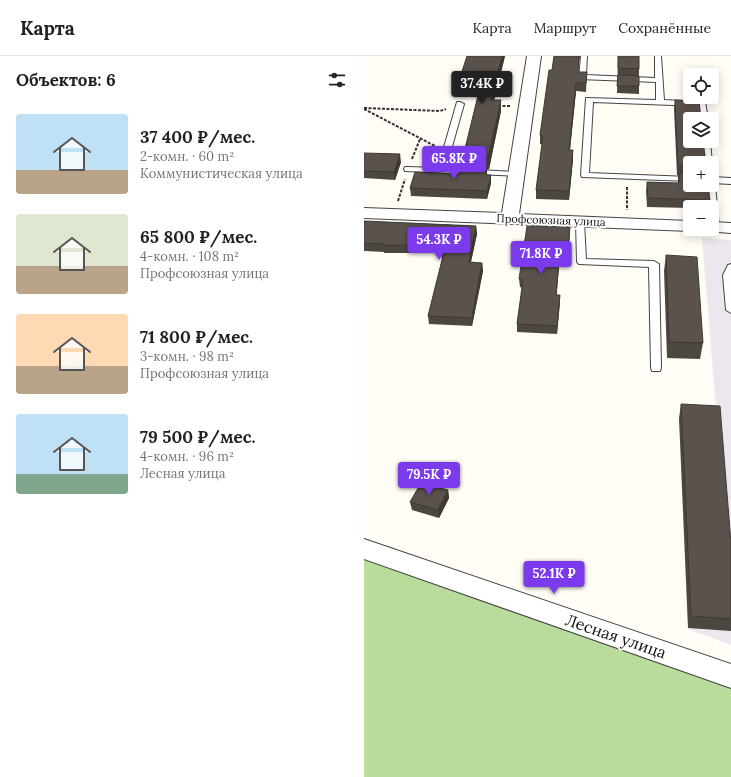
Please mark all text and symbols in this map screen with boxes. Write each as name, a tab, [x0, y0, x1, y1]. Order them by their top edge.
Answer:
text: Карта	[20, 16, 75, 40]
text: Карта	[472, 19, 512, 37]
text: Маршрут	[534, 19, 596, 37]
text: Сохранённые	[618, 19, 711, 37]
map controls	[683, 68, 719, 236]
button: locate	[683, 68, 719, 104]
text: Объектов: 6	[16, 69, 116, 91]
icon: filters	[326, 69, 348, 91]
pin: 37.4K ₽	[445, 71, 519, 105]
text: 37.4K ₽	[460, 75, 504, 92]
button: layers	[683, 112, 719, 148]
text: 37 400 ₽/мес.	[140, 126, 255, 148]
icon: home	[48, 130, 96, 178]
pin: 65.8K ₽	[417, 146, 491, 180]
text: 2-комн. · 60 m²	[140, 148, 234, 165]
text: 65.8K ₽	[431, 150, 477, 167]
button: +	[683, 156, 719, 192]
text: Коммунистическая улица	[140, 165, 303, 182]
button: −	[683, 200, 719, 236]
street label: Профсоюзная улица	[496, 211, 606, 229]
text: 65 800 ₽/мес.	[140, 226, 257, 248]
pin: 54.3K ₽	[402, 227, 476, 261]
icon: home	[48, 230, 96, 278]
text: 54.3K ₽	[416, 231, 462, 248]
pin: 71.8K ₽	[504, 241, 578, 275]
text: 71.8K ₽	[520, 245, 562, 262]
text: 4-комн. · 108 m²	[140, 248, 239, 265]
text: Профсоюзная улица	[140, 265, 269, 282]
text: 71 800 ₽/мес.	[140, 326, 253, 348]
icon: home	[48, 330, 96, 378]
text: 3-комн. · 98 m²	[140, 348, 234, 365]
text: Профсоюзная улица	[140, 365, 269, 382]
text: 79 500 ₽/мес.	[140, 426, 255, 448]
icon: home	[48, 430, 96, 478]
text: 4-комн. · 96 m²	[140, 448, 234, 465]
pin: 79.5K ₽	[392, 462, 466, 496]
text: Лесная улица	[140, 465, 225, 482]
text: 79.5K ₽	[407, 466, 451, 483]
pin: 52.1K ₽	[517, 561, 591, 595]
text: 52.1K ₽	[533, 565, 575, 582]
street label: Лесная улица	[563, 609, 669, 663]

